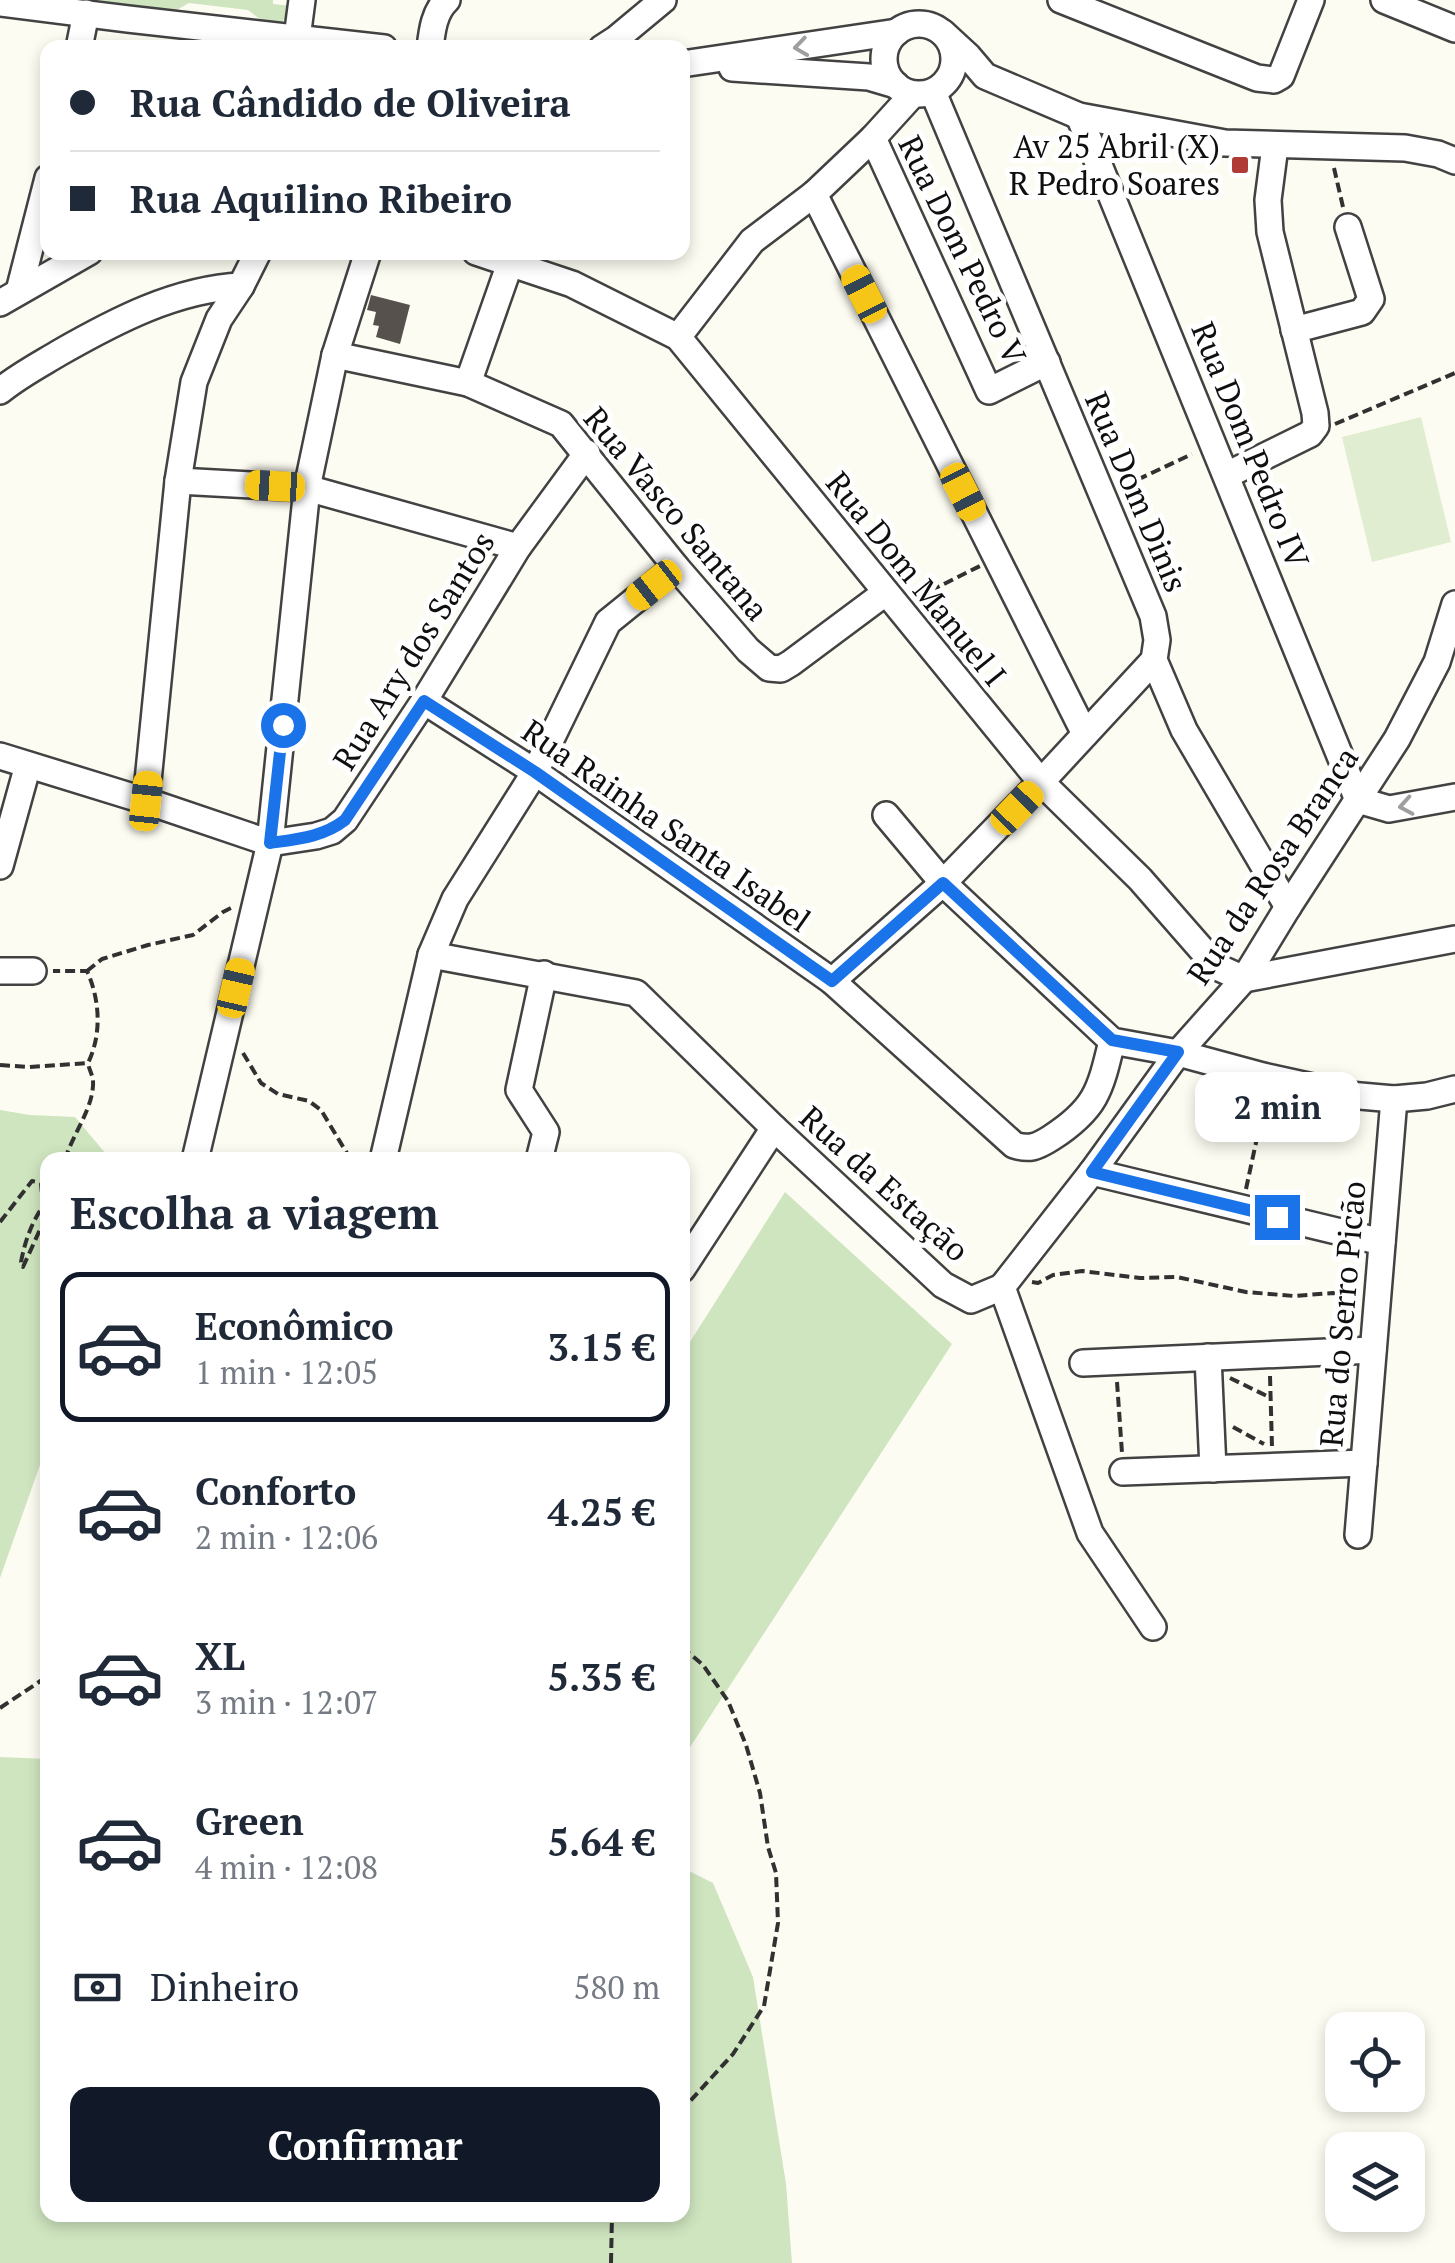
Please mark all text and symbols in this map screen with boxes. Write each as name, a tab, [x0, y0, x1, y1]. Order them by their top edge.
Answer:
one-way arrow	[793, 36, 809, 57]
text: Rua Cândido de Oliveira	[130, 78, 571, 128]
place label: Av 25 Abril (X) R Pedro Soares	[1009, 125, 1220, 204]
street label: Rua Dom Pedro V	[889, 128, 1036, 371]
marker: Av 25 Abril (X) R Pedro Soares	[1229, 154, 1251, 176]
text: Rua Aquilino Ribeiro	[130, 174, 512, 224]
car	[837, 260, 891, 328]
street label: Rua Dom Pedro IV	[1183, 316, 1319, 574]
street label: Rua Dom Dinis	[1076, 385, 1198, 598]
street label: Rua Vasco Santana	[575, 398, 778, 629]
car	[936, 458, 990, 526]
street label: Rua Dom Manuel I	[817, 462, 1016, 694]
car	[244, 469, 306, 503]
street label: Rua Ary dos Santos	[323, 523, 503, 778]
car	[621, 555, 687, 615]
route start	[261, 703, 306, 748]
street label: Rua Rainha Santa Isabel	[514, 710, 819, 941]
street label: Rua da Rosa Branca	[1177, 739, 1367, 992]
car	[128, 770, 164, 832]
car	[985, 776, 1049, 840]
one-way arrow	[1398, 795, 1414, 816]
car	[215, 955, 257, 1021]
callout: 2 min	[1194, 1072, 1360, 1142]
text: 2 min	[1234, 1086, 1321, 1128]
street label: Rua da Estação	[791, 1096, 978, 1270]
street label: Rua do Serro Picão	[1309, 1179, 1375, 1449]
text: Escolha a viagem	[70, 1182, 439, 1242]
route end	[1255, 1195, 1300, 1240]
text: Econômico	[195, 1301, 394, 1351]
icon: car	[75, 1302, 165, 1392]
text: 3.15 €	[548, 1322, 655, 1372]
text: 1 min · 12:05	[195, 1351, 378, 1393]
text: Conforto	[195, 1466, 356, 1516]
icon: car	[75, 1467, 165, 1557]
text: 4.25 €	[548, 1487, 655, 1537]
text: 2 min · 12:06	[195, 1516, 378, 1558]
text: XL	[195, 1631, 245, 1681]
icon: car	[75, 1632, 165, 1722]
text: 5.35 €	[548, 1652, 655, 1702]
text: 3 min · 12:07	[195, 1681, 378, 1723]
text: Green	[195, 1796, 304, 1846]
icon: car	[75, 1797, 165, 1887]
text: 5.64 €	[548, 1817, 655, 1867]
text: 4 min · 12:08	[195, 1846, 378, 1888]
icon: cash	[70, 1960, 125, 2015]
text: Dinheiro	[150, 1962, 299, 2012]
text: 580 m	[573, 1966, 660, 2008]
map controls	[1325, 2012, 1425, 2232]
button: locate	[1325, 2012, 1425, 2112]
button: Confirmar	[70, 2087, 660, 2202]
button: layers	[1325, 2132, 1425, 2232]

